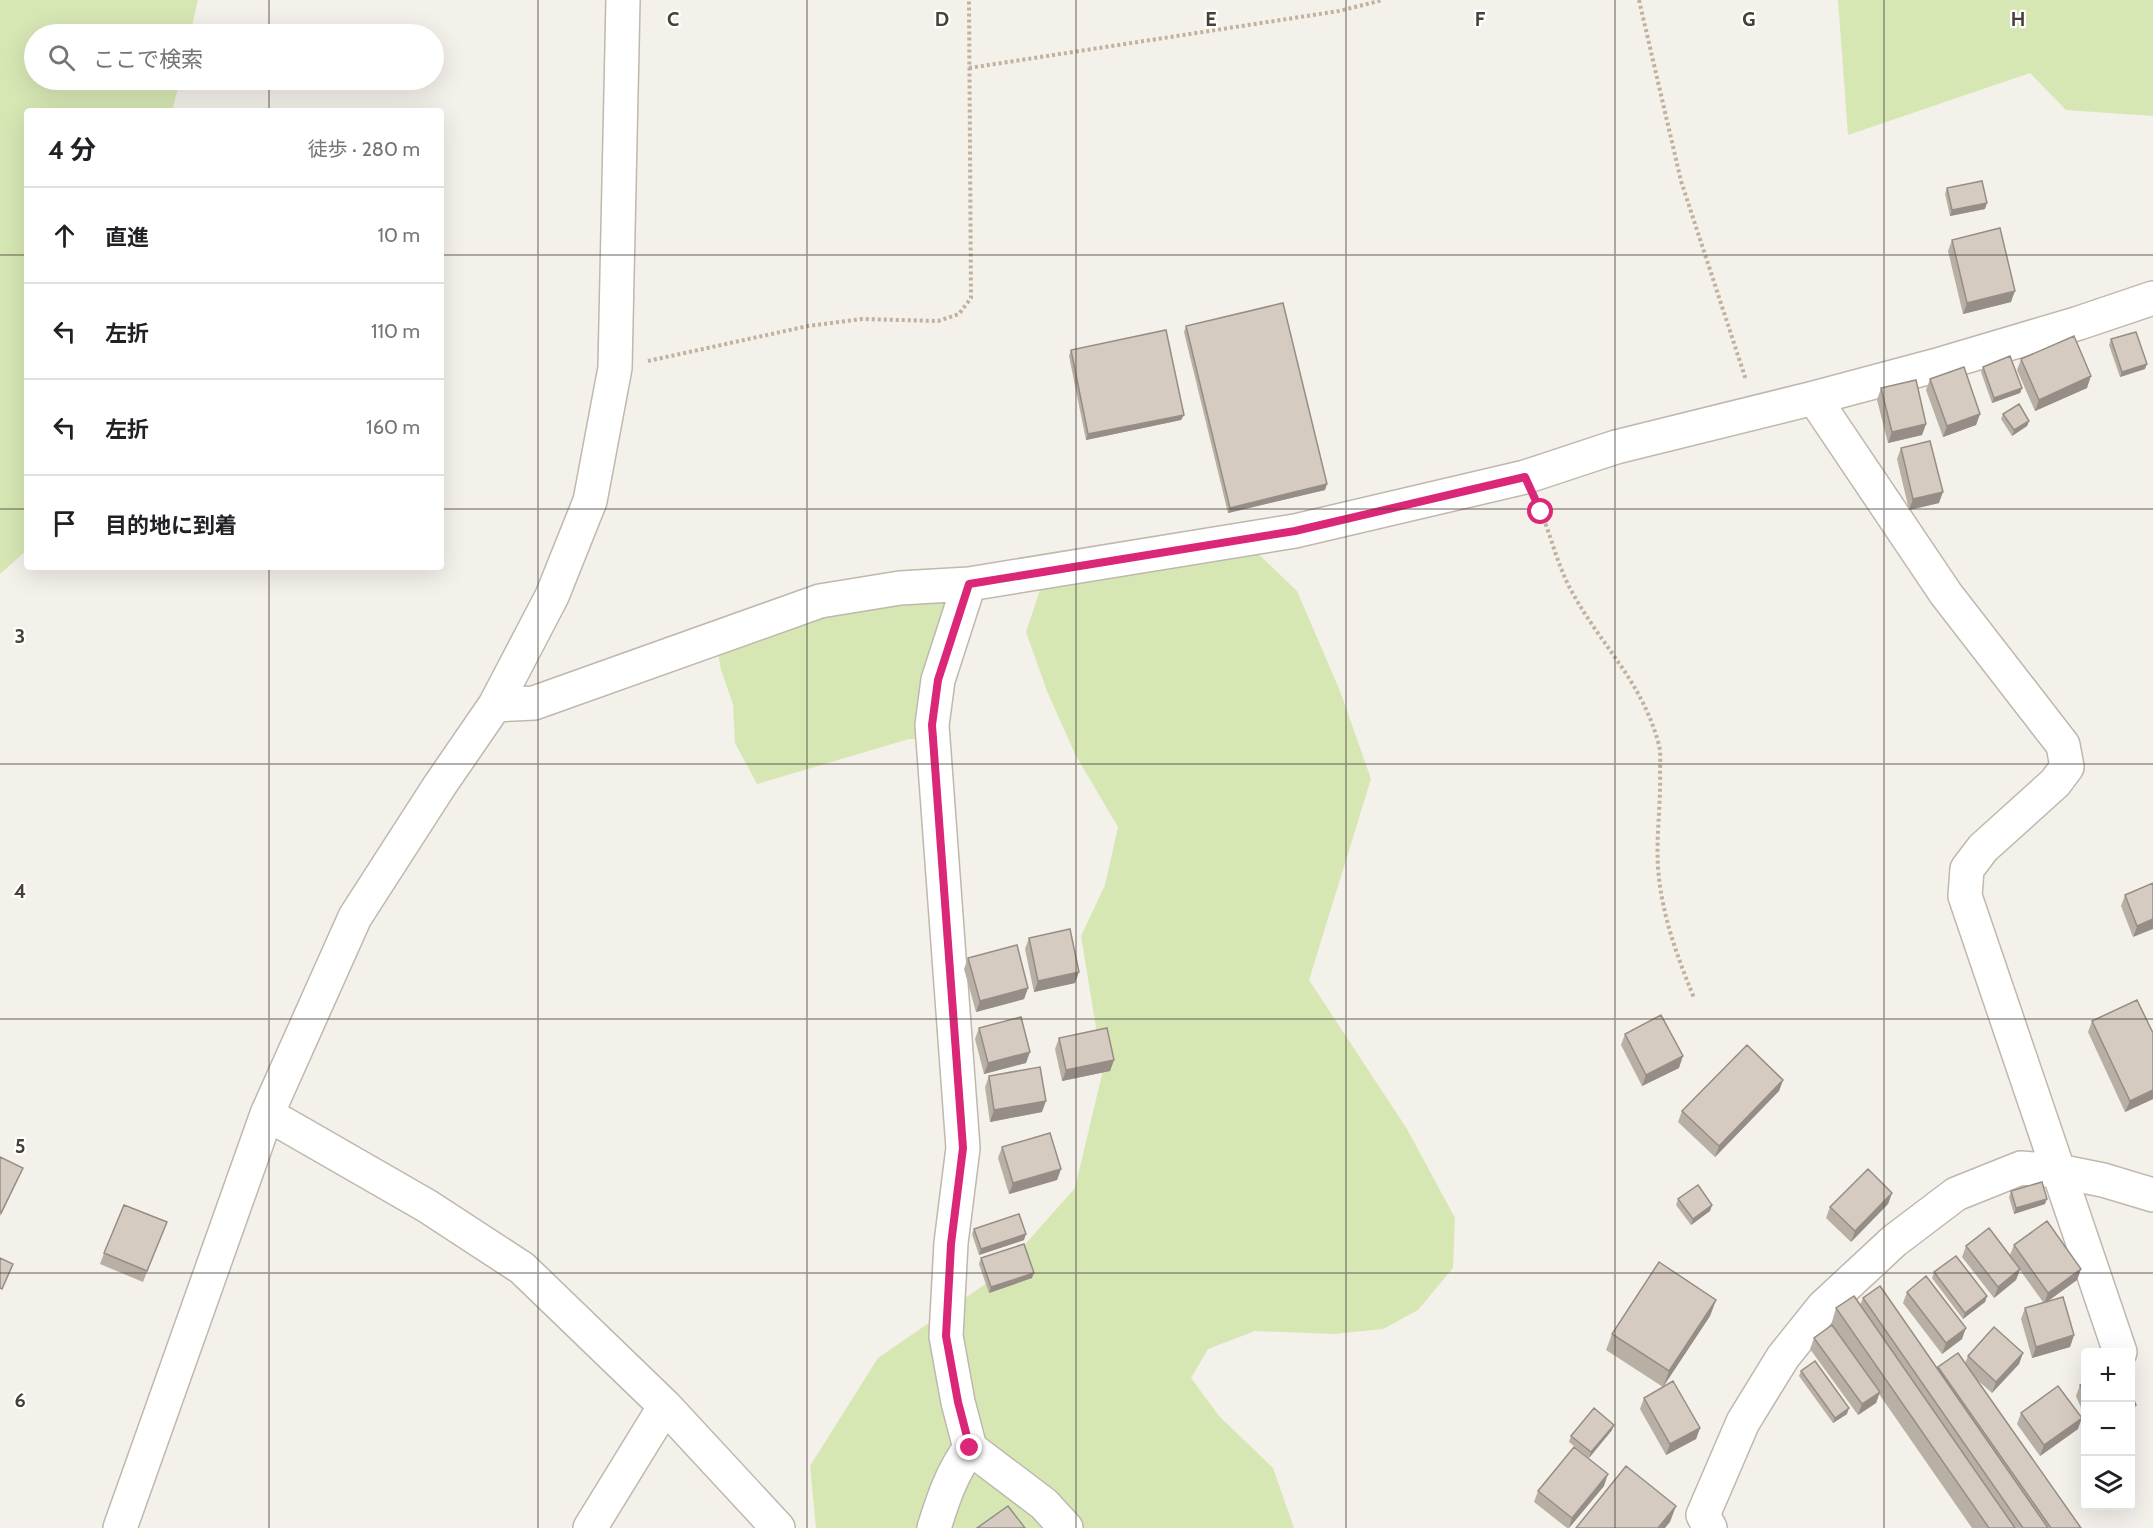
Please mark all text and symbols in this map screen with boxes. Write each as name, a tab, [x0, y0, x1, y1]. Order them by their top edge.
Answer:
text: C	[667, 7, 679, 31]
text: D	[935, 7, 949, 31]
text: E	[1205, 7, 1217, 31]
text: F	[1475, 7, 1486, 31]
text: G	[1742, 7, 1756, 31]
text: H	[2011, 7, 2025, 31]
search box	[24, 24, 444, 90]
icon: search	[45, 41, 78, 74]
text: ここで検索	[93, 46, 203, 73]
text: 4 分	[48, 134, 96, 166]
text: 徒歩 · 280 m	[308, 137, 420, 161]
icon: ahead	[48, 219, 81, 252]
text: 10 m	[377, 223, 420, 247]
text: 直進	[105, 224, 149, 251]
icon: left	[48, 315, 81, 348]
text: 110 m	[371, 319, 420, 343]
text: 左折	[105, 320, 149, 347]
icon: left	[48, 411, 81, 444]
text: 160 m	[366, 415, 420, 439]
text: 左折	[105, 416, 149, 443]
route start	[1527, 498, 1553, 524]
icon: arrive	[48, 507, 81, 540]
text: 目的地に到着	[105, 512, 237, 539]
text: 3	[15, 624, 25, 648]
text: 4	[14, 879, 26, 903]
text: 5	[15, 1134, 25, 1158]
map controls	[2081, 1348, 2135, 1510]
button: +	[2081, 1348, 2135, 1402]
text: 6	[14, 1388, 26, 1412]
button: −	[2081, 1402, 2135, 1456]
route end	[956, 1434, 982, 1460]
button: layers	[2081, 1456, 2135, 1510]

